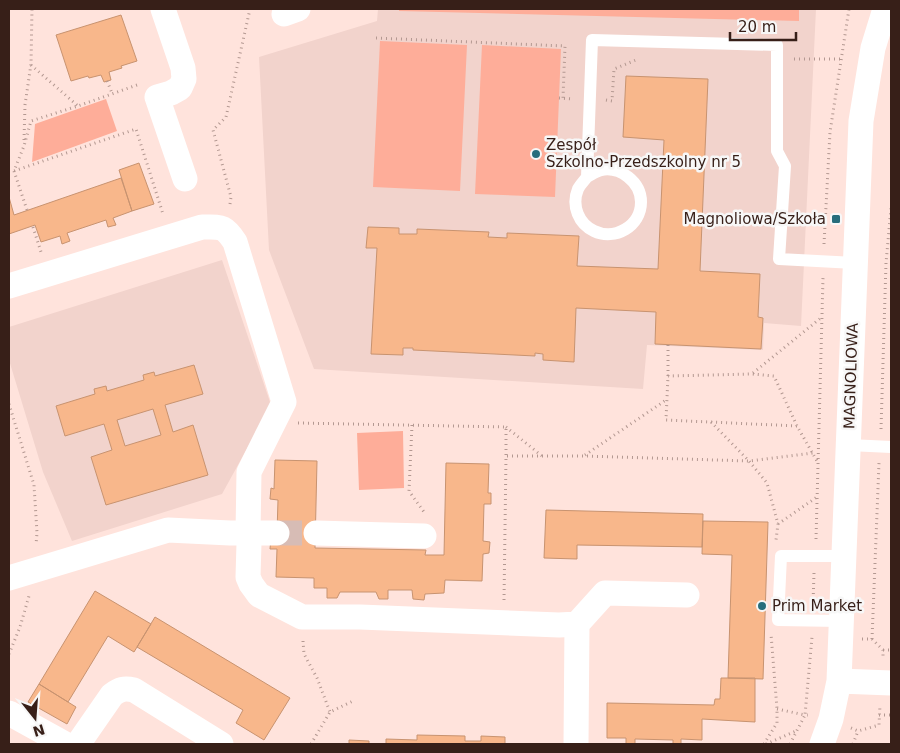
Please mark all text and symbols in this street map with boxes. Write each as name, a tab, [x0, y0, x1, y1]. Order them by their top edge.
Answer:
scale bar	[730, 10, 796, 42]
text: 20 m	[738, 18, 776, 36]
place label: Zespół Szkolno-Przedszkolny nr 5	[546, 136, 741, 171]
marker: Zespół Szkolno-Przedszkolny nr 5	[530, 148, 542, 160]
place label: Magnoliowa/Szkoła	[683, 210, 826, 228]
marker: Magnoliowa/Szkoła	[830, 213, 842, 225]
street label: MAGNOLIOWA	[840, 322, 862, 430]
place label: Prim Market	[772, 597, 862, 615]
marker: Prim Market	[756, 600, 768, 612]
north arrow	[10, 693, 60, 743]
text: N	[31, 721, 47, 740]

